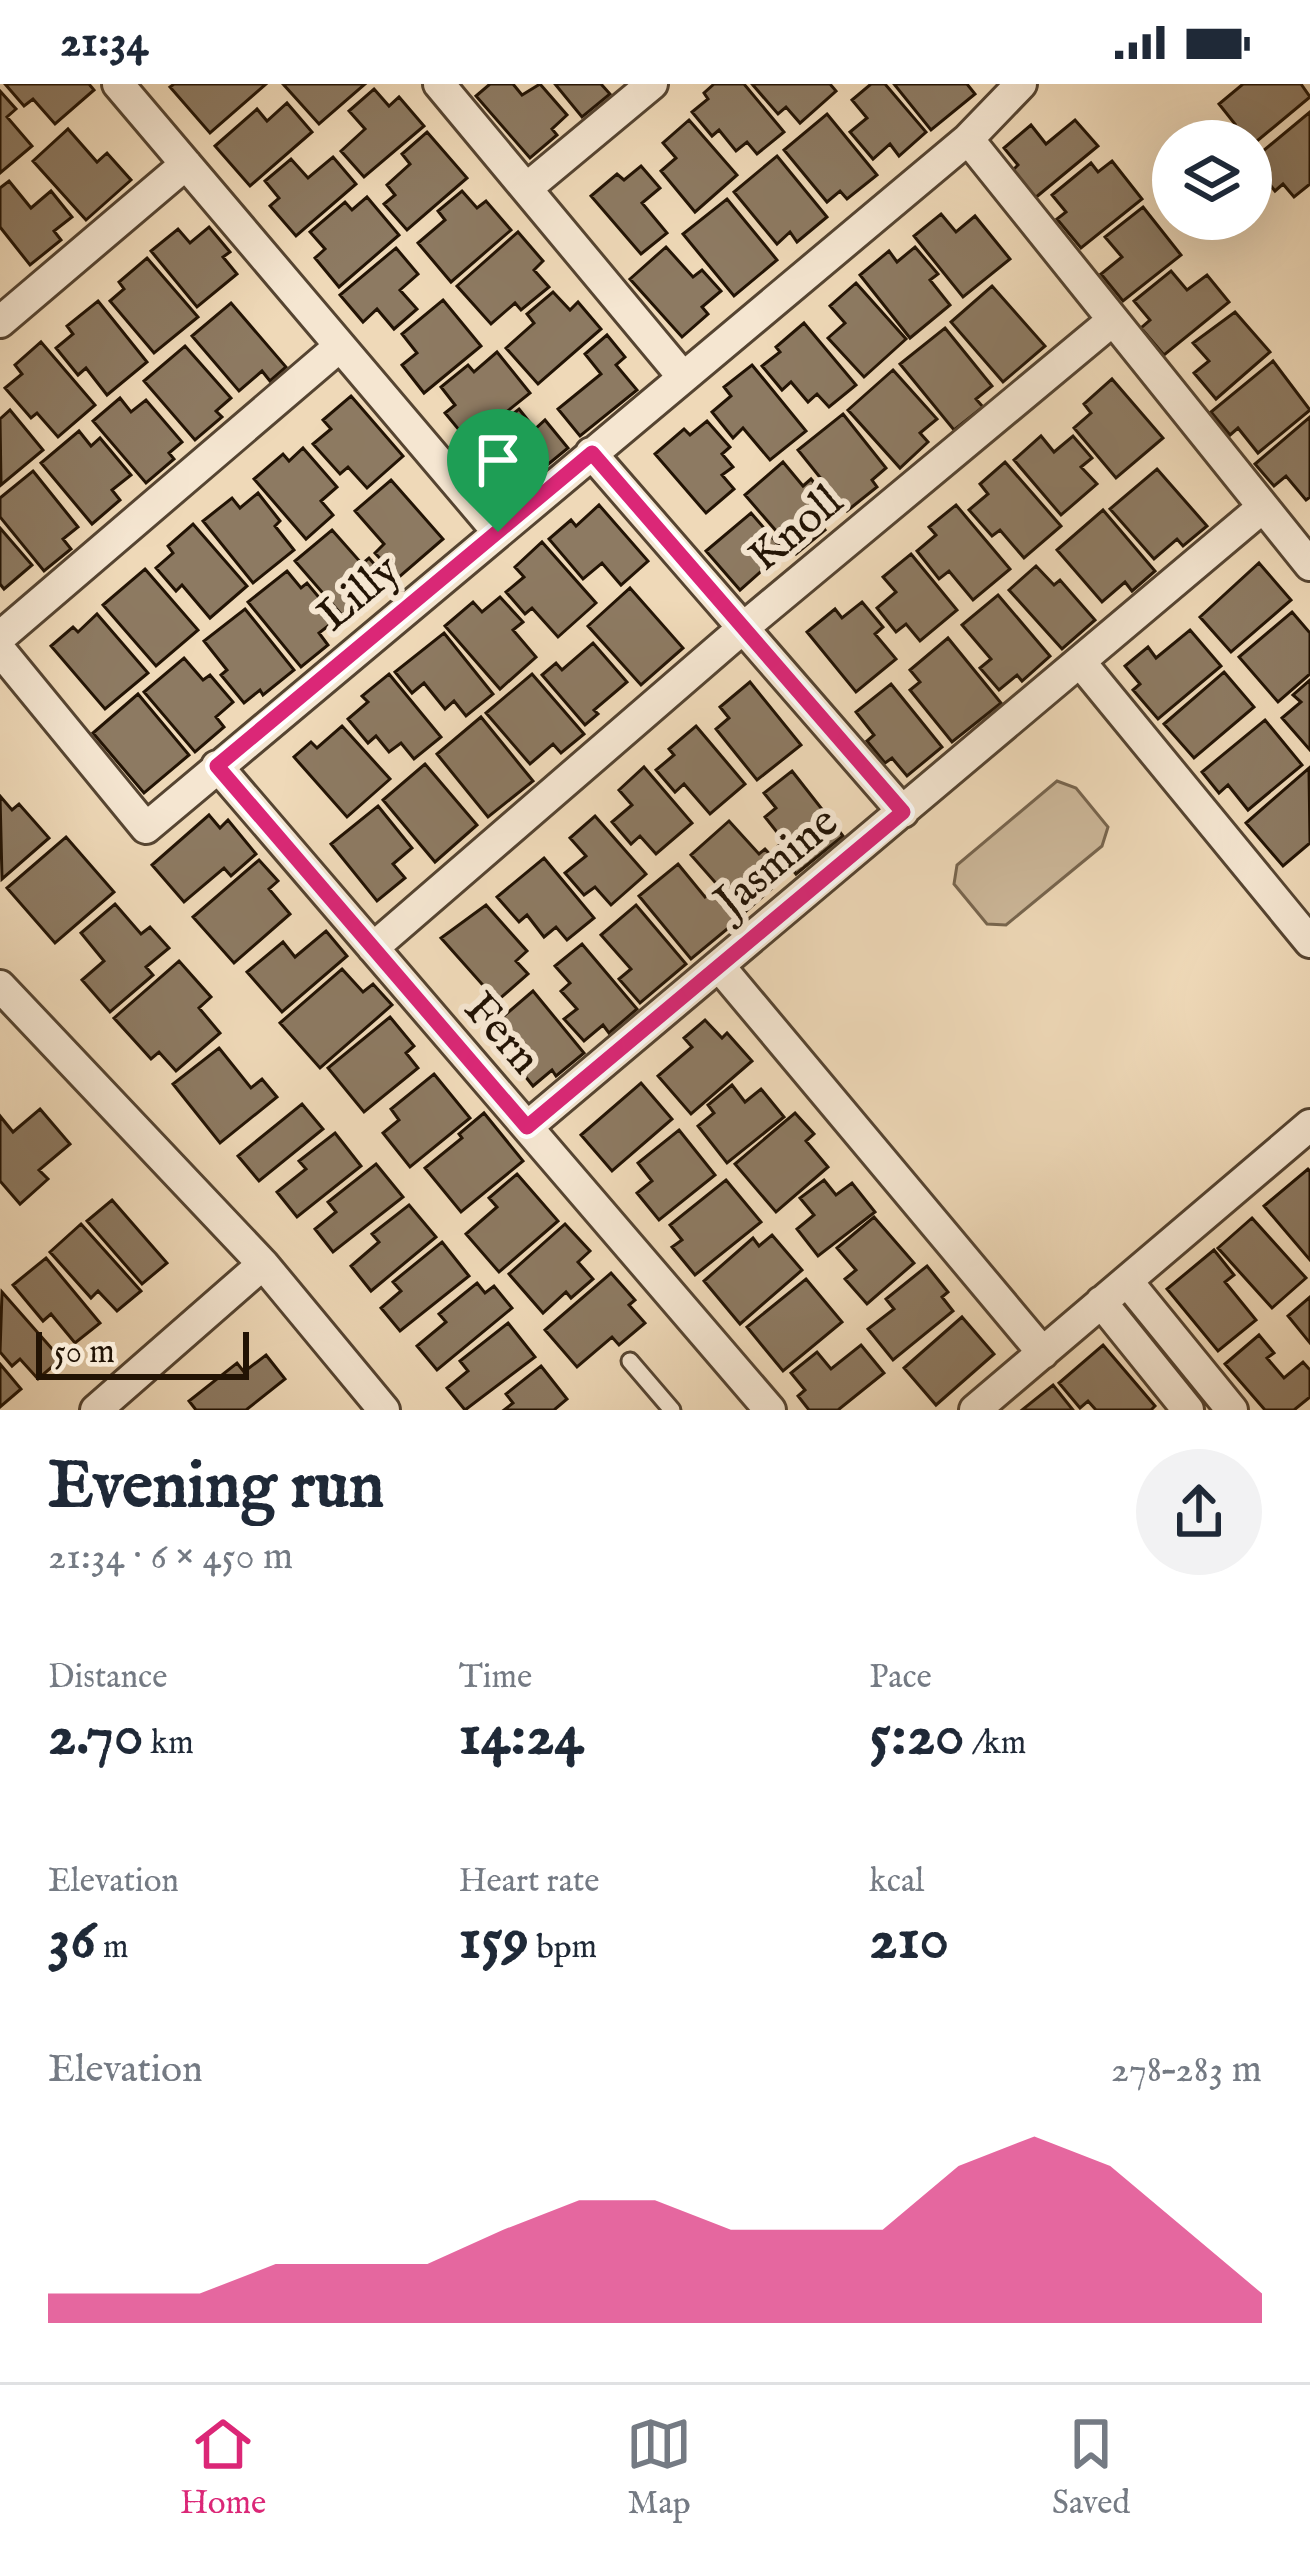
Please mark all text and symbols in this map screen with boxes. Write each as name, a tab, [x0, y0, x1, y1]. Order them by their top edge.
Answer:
text: 21:34	[60, 14, 149, 71]
map controls	[1152, 120, 1272, 240]
button: layers	[1152, 120, 1272, 240]
pin	[447, 409, 549, 532]
icon: arrive	[465, 427, 531, 493]
street label: Knoll	[738, 474, 855, 585]
street label: Lilly	[306, 542, 413, 645]
street label: Jasmine	[700, 795, 851, 934]
street label: Fern	[451, 982, 552, 1087]
scale bar	[36, 1326, 249, 1379]
text: 50 m	[54, 1332, 115, 1374]
text: Evening run	[48, 1446, 384, 1530]
button: share	[1136, 1449, 1262, 1575]
text: 21:34 · 6 × 450 m	[48, 1533, 293, 1582]
text: Distance	[48, 1657, 167, 1699]
text: Time	[459, 1657, 532, 1699]
text: Pace	[869, 1657, 932, 1699]
text: 2.70	[48, 1699, 143, 1775]
text: 14:24	[459, 1699, 584, 1775]
text: 5:20	[869, 1699, 965, 1775]
text: km	[143, 1723, 194, 1765]
text: /km	[965, 1723, 1026, 1765]
text: Elevation	[48, 1861, 179, 1903]
text: Heart rate	[459, 1861, 599, 1903]
text: kcal	[869, 1861, 924, 1903]
text: 36	[48, 1903, 96, 1979]
text: 159	[459, 1903, 529, 1979]
text: 210	[869, 1903, 949, 1979]
text: m	[96, 1927, 128, 1969]
text: bpm	[529, 1927, 597, 1969]
text: Elevation	[48, 2046, 203, 2095]
text: 278–283 m	[1111, 2046, 1262, 2095]
tab: Home	[180, 2411, 266, 2525]
tab: Map	[626, 2411, 692, 2525]
tab: Saved	[1052, 2411, 1130, 2525]

